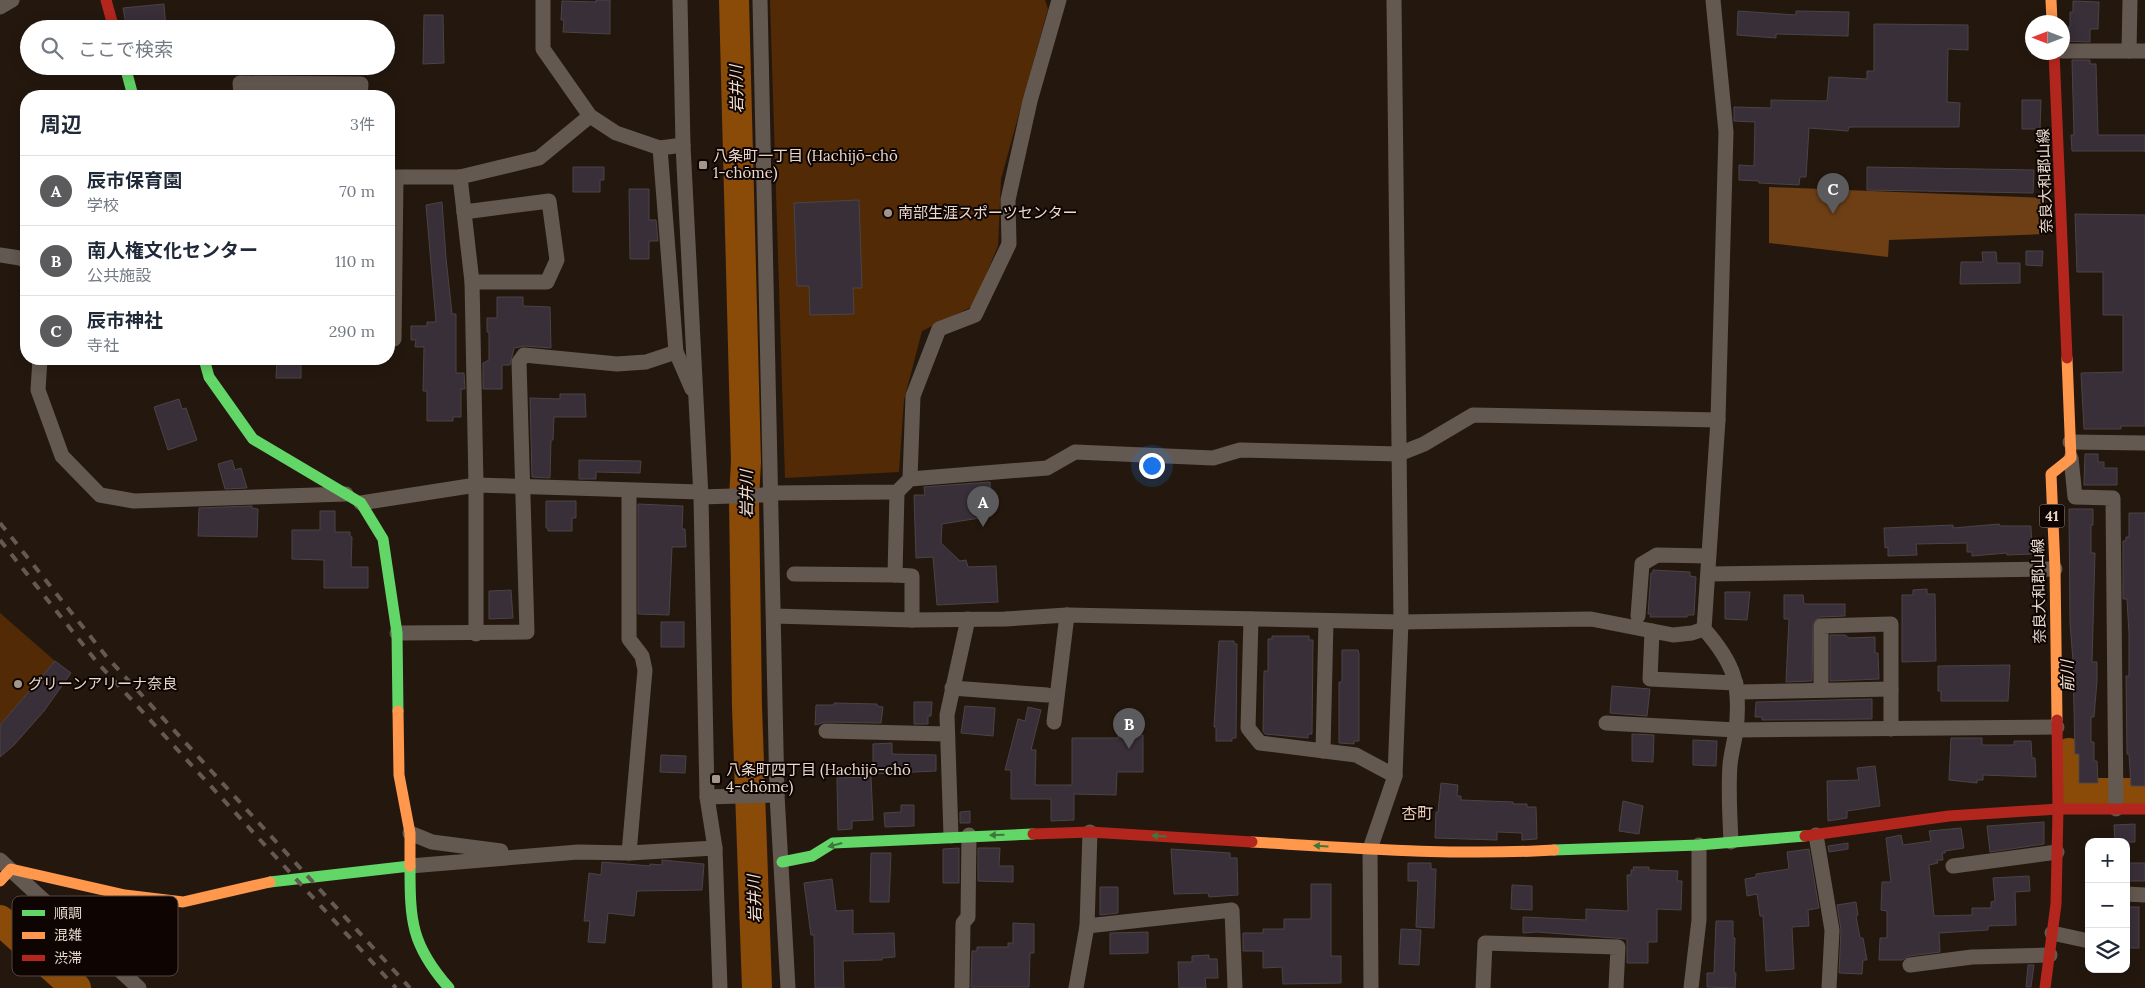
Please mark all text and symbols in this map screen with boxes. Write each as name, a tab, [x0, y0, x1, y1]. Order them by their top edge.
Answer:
north arrow	[2025, 15, 2070, 60]
search box	[20, 20, 395, 75]
icon: search	[38, 34, 66, 62]
text: ここで検索	[78, 37, 173, 61]
water label: 岩井川	[726, 63, 746, 113]
text: 周辺	[40, 111, 82, 138]
text: 3件	[350, 114, 375, 134]
street label: 奈良大和郡山線	[2033, 128, 2056, 234]
place label: 八条町一丁目 (Hachijō-chō 1-chōme)	[713, 146, 898, 183]
marker: 八条町一丁目 (Hachijō-chō 1-chōme)	[697, 159, 709, 171]
text: 辰市保育園	[87, 168, 182, 192]
pin: C	[1817, 173, 1849, 214]
text: A	[51, 181, 61, 201]
text: 70 m	[339, 181, 375, 201]
text: 学校	[87, 195, 119, 215]
place label: 南部生涯スポーツセンター	[898, 203, 1078, 222]
marker: 南部生涯スポーツセンター	[882, 207, 894, 219]
text: 南人権文化センター	[87, 238, 258, 262]
text: B	[51, 251, 61, 271]
text: 110 m	[335, 251, 375, 271]
text: 公共施設	[87, 265, 151, 285]
text: 辰市神社	[87, 308, 163, 332]
text: C	[50, 321, 62, 341]
text: 290 m	[329, 321, 375, 341]
text: 寺社	[87, 335, 119, 355]
your location	[1139, 453, 1165, 479]
water label: 岩井川	[736, 468, 756, 518]
pin: A	[967, 486, 999, 527]
road number: 41	[2040, 504, 2064, 528]
street label: 奈良大和郡山線	[2028, 538, 2049, 644]
water label: 前川	[2057, 658, 2077, 692]
place label: グリーンアリーナ奈良	[28, 674, 177, 693]
marker: グリーンアリーナ奈良	[12, 678, 24, 690]
pin: B	[1113, 708, 1145, 749]
place label: 八条町四丁目 (Hachijō-chō 4-chōme)	[726, 760, 911, 797]
marker: 八条町四丁目 (Hachijō-chō 4-chōme)	[710, 773, 722, 785]
district label: 杏町	[1401, 803, 1433, 823]
one-way arrow	[988, 831, 1004, 839]
one-way arrow	[1151, 832, 1167, 840]
map controls	[2085, 838, 2130, 973]
button: +	[2085, 838, 2130, 883]
one-way arrow	[827, 841, 843, 849]
one-way arrow	[1313, 842, 1329, 850]
water label: 岩井川	[743, 873, 765, 923]
button: −	[2085, 883, 2130, 928]
legend	[12, 896, 178, 976]
text: 順調	[54, 904, 82, 922]
text: 混雑	[54, 926, 82, 944]
button: layers	[2085, 928, 2130, 973]
text: 渋滞	[54, 949, 82, 967]

